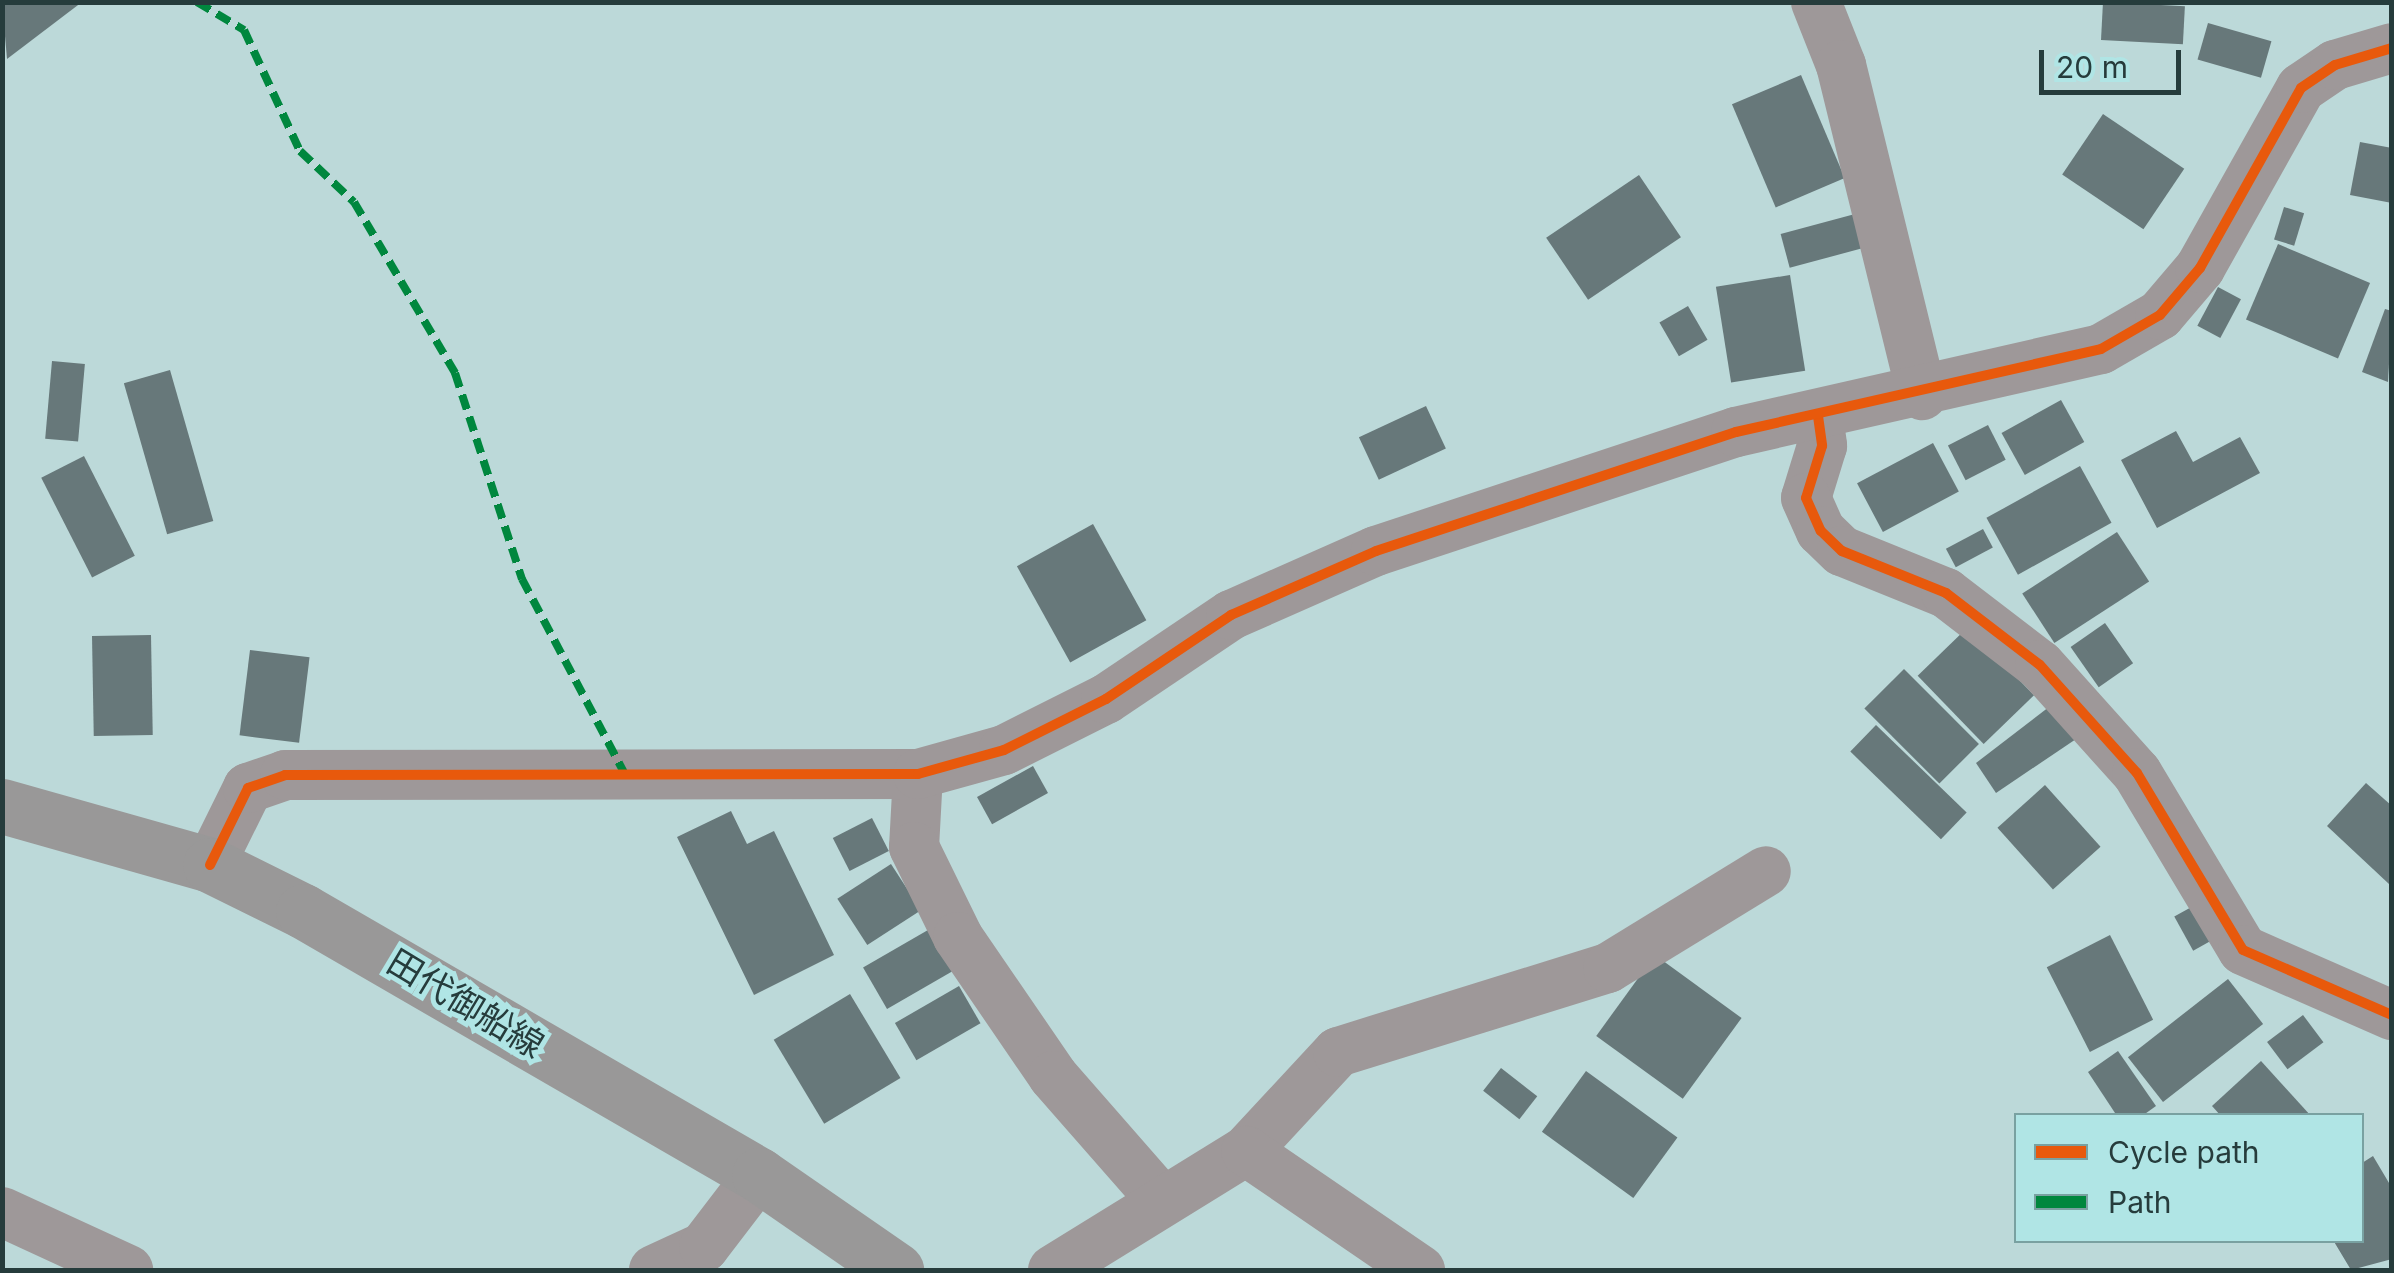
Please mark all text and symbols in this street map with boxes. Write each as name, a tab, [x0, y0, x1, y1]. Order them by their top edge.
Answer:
scale bar	[2044, 30, 2186, 92]
text: 20 m	[2056, 49, 2128, 85]
street label: 田代御船線	[380, 940, 552, 1066]
legend	[2014, 1113, 2364, 1243]
text: Cycle path	[2108, 1134, 2260, 1170]
text: Path	[2108, 1184, 2172, 1220]

